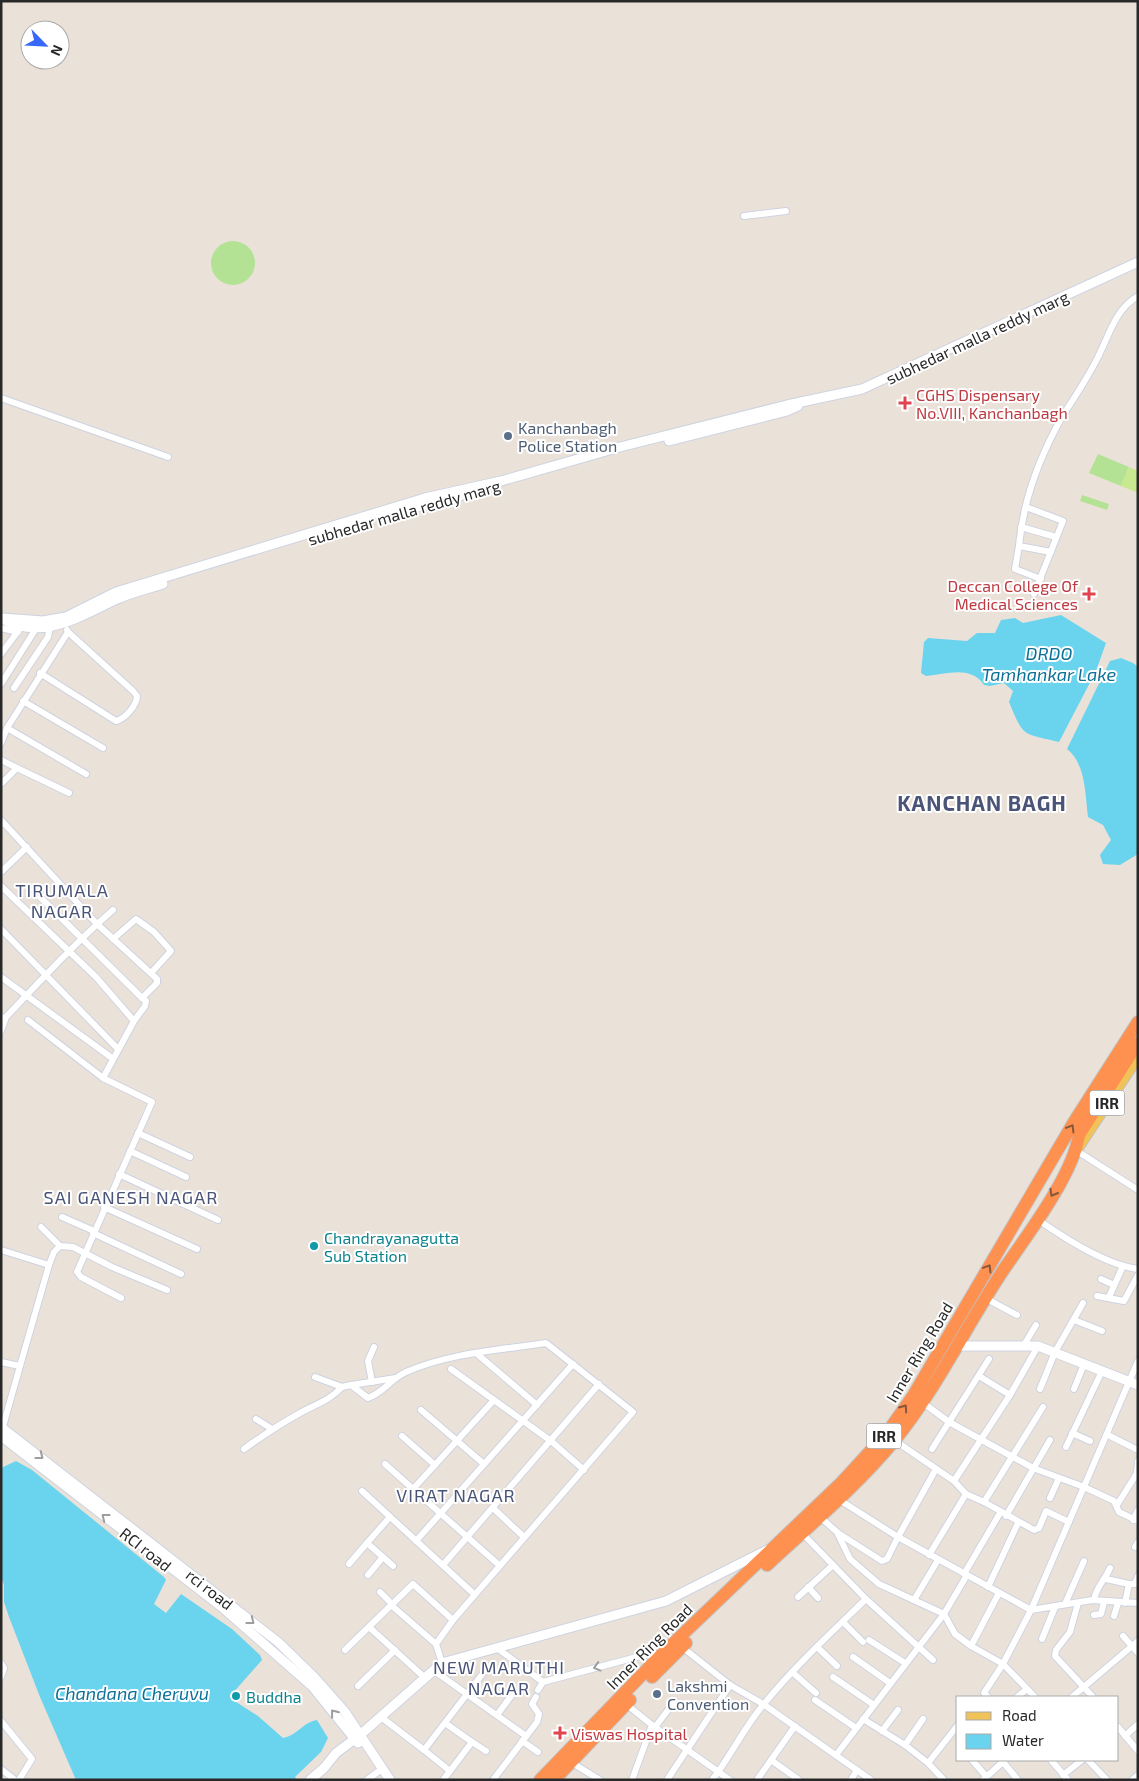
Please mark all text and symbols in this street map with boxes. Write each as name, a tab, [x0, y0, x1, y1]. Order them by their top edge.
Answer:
north arrow	[20, 20, 70, 70]
text: N	[48, 42, 67, 59]
street label: subhedar malla reddy marg	[883, 286, 1071, 388]
place label: CGHS Dispensary No.VIII, Kanchanbagh	[916, 385, 1068, 422]
marker: CGHS Dispensary No.VIII, Kanchanbagh	[898, 396, 912, 410]
place label: Kanchanbagh Police Station	[518, 418, 617, 455]
marker: Kanchanbagh Police Station	[502, 430, 514, 442]
street label: subhedar malla reddy marg	[306, 475, 503, 549]
place label: Deccan College Of Medical Sciences	[948, 576, 1079, 613]
marker: Deccan College Of Medical Sciences	[1082, 587, 1096, 601]
water label: DRDO Tamhankar Lake	[982, 642, 1117, 685]
district label: KANCHAN BAGH	[897, 790, 1067, 815]
district label: TIRUMALA NAGAR	[15, 879, 109, 922]
road number: IRR	[1090, 1090, 1124, 1116]
one-way arrow	[1064, 1125, 1074, 1134]
district label: SAI GANESH NAGAR	[44, 1186, 218, 1208]
one-way arrow	[1049, 1188, 1059, 1197]
place label: Chandrayanagutta Sub Station	[324, 1228, 459, 1265]
marker: Chandrayanagutta Sub Station	[308, 1240, 320, 1252]
one-way arrow	[981, 1265, 991, 1274]
street label: Inner Ring Road	[882, 1298, 956, 1406]
one-way arrow	[898, 1404, 907, 1414]
road number: IRR	[866, 1424, 902, 1448]
one-way arrow	[34, 1450, 44, 1459]
district label: VIRAT NAGAR	[396, 1484, 516, 1506]
one-way arrow	[101, 1514, 110, 1523]
street label: RCI road	[116, 1523, 176, 1575]
street label: rci road	[183, 1565, 237, 1613]
street label: Inner Ring Road	[602, 1599, 696, 1693]
one-way arrow	[245, 1615, 254, 1623]
district label: NEW MARUTHI NAGAR	[433, 1656, 565, 1699]
one-way arrow	[593, 1661, 602, 1672]
place label: Lakshmi Convention	[667, 1676, 749, 1713]
water label: Chandana Cheruvu	[55, 1682, 209, 1704]
place label: Buddha	[246, 1687, 301, 1706]
marker: Lakshmi Convention	[651, 1688, 663, 1700]
marker: Buddha	[230, 1690, 242, 1702]
legend	[956, 1696, 1119, 1761]
text: Road	[1002, 1706, 1037, 1724]
one-way arrow	[331, 1710, 339, 1719]
place label: Viswas Hospital	[571, 1724, 687, 1743]
marker: Viswas Hospital	[553, 1726, 567, 1740]
text: Water	[1002, 1731, 1044, 1749]

